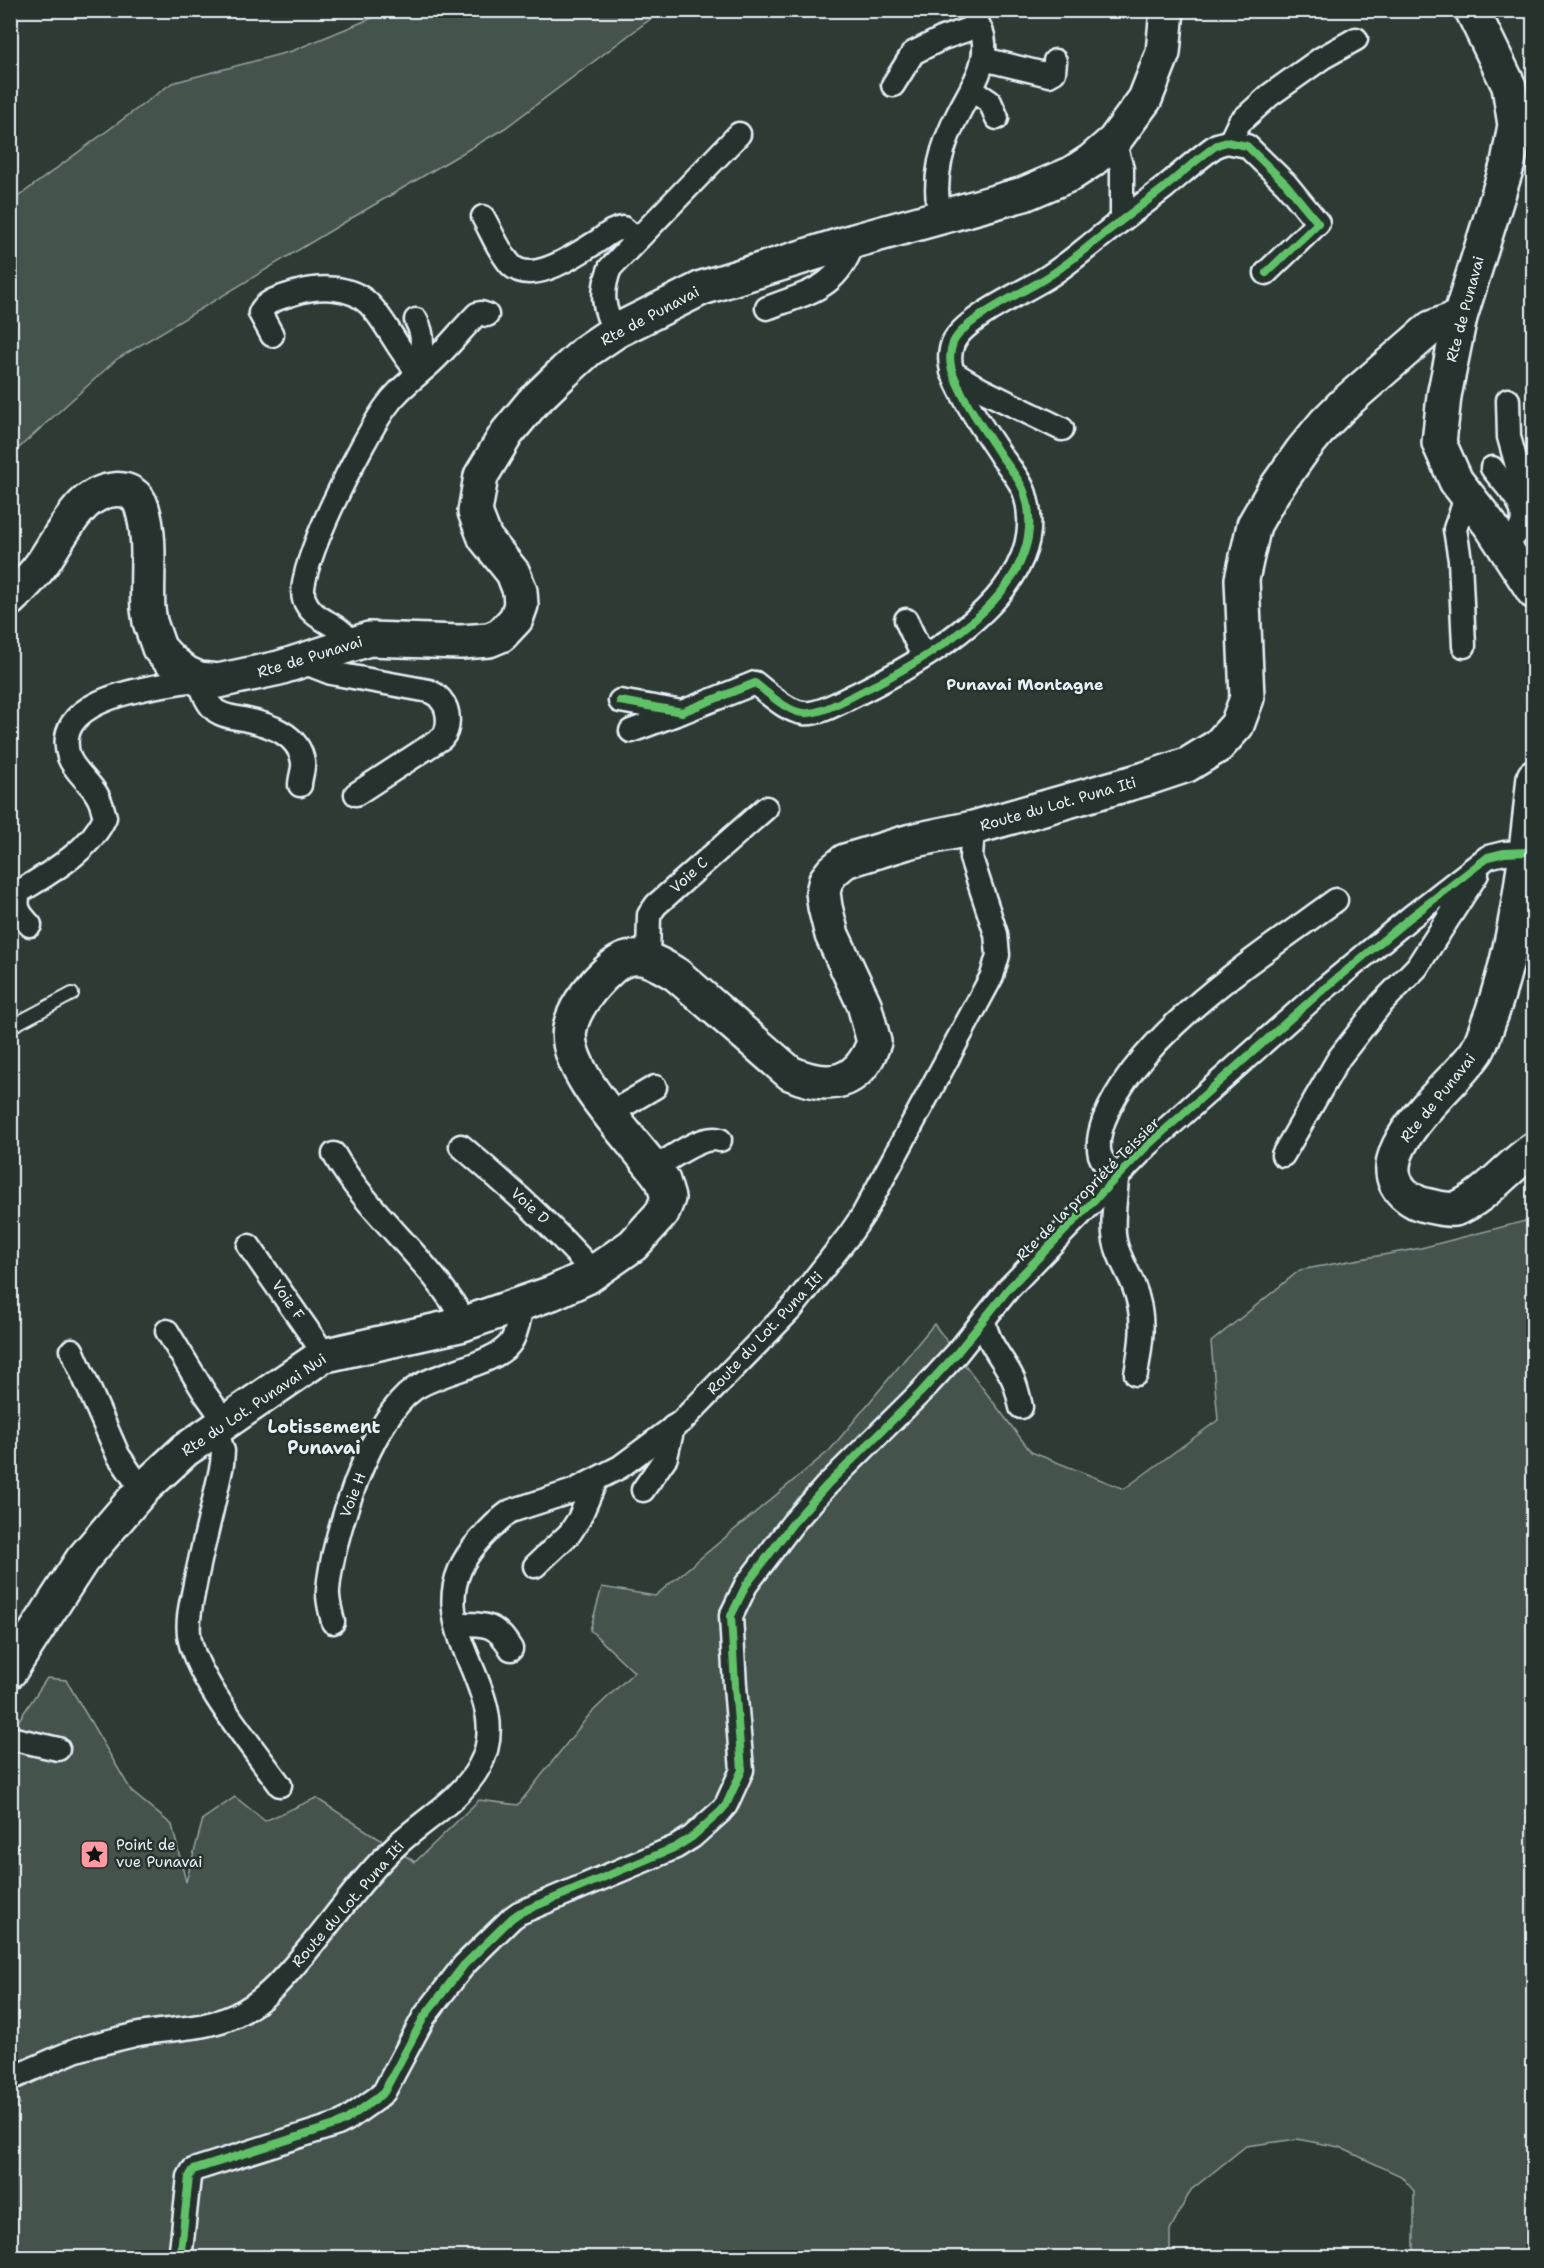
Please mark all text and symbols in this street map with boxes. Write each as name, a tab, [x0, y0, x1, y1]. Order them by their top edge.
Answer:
street label: Rte de Punavai	[1441, 254, 1489, 364]
street label: Rte de Punavai	[597, 282, 703, 350]
street label: Rte de Punavai	[255, 631, 365, 683]
district label: Punavai Montagne	[946, 674, 1104, 695]
street label: Route du Lot. Puna Iti	[978, 772, 1138, 836]
street label: Voie C	[666, 852, 712, 898]
street label: Rte de Punavai	[1396, 1049, 1480, 1147]
street label: Rte de la propriété Teissier	[1012, 1113, 1164, 1265]
street label: Voie D	[506, 1183, 554, 1229]
street label: Route du Lot. Puna Iti	[703, 1267, 827, 1399]
street label: Voie F	[267, 1276, 309, 1324]
street label: Rte du Lot. Punavai Nui	[178, 1349, 330, 1461]
district label: Lotissement Punavai	[268, 1415, 381, 1460]
street label: Voie H	[335, 1470, 371, 1520]
place label: Point de vue Punavai	[116, 1835, 203, 1872]
street label: Route du Lot. Puna Iti	[287, 1836, 409, 1972]
place icon: Point de vue Punavai	[79, 1838, 111, 1870]

